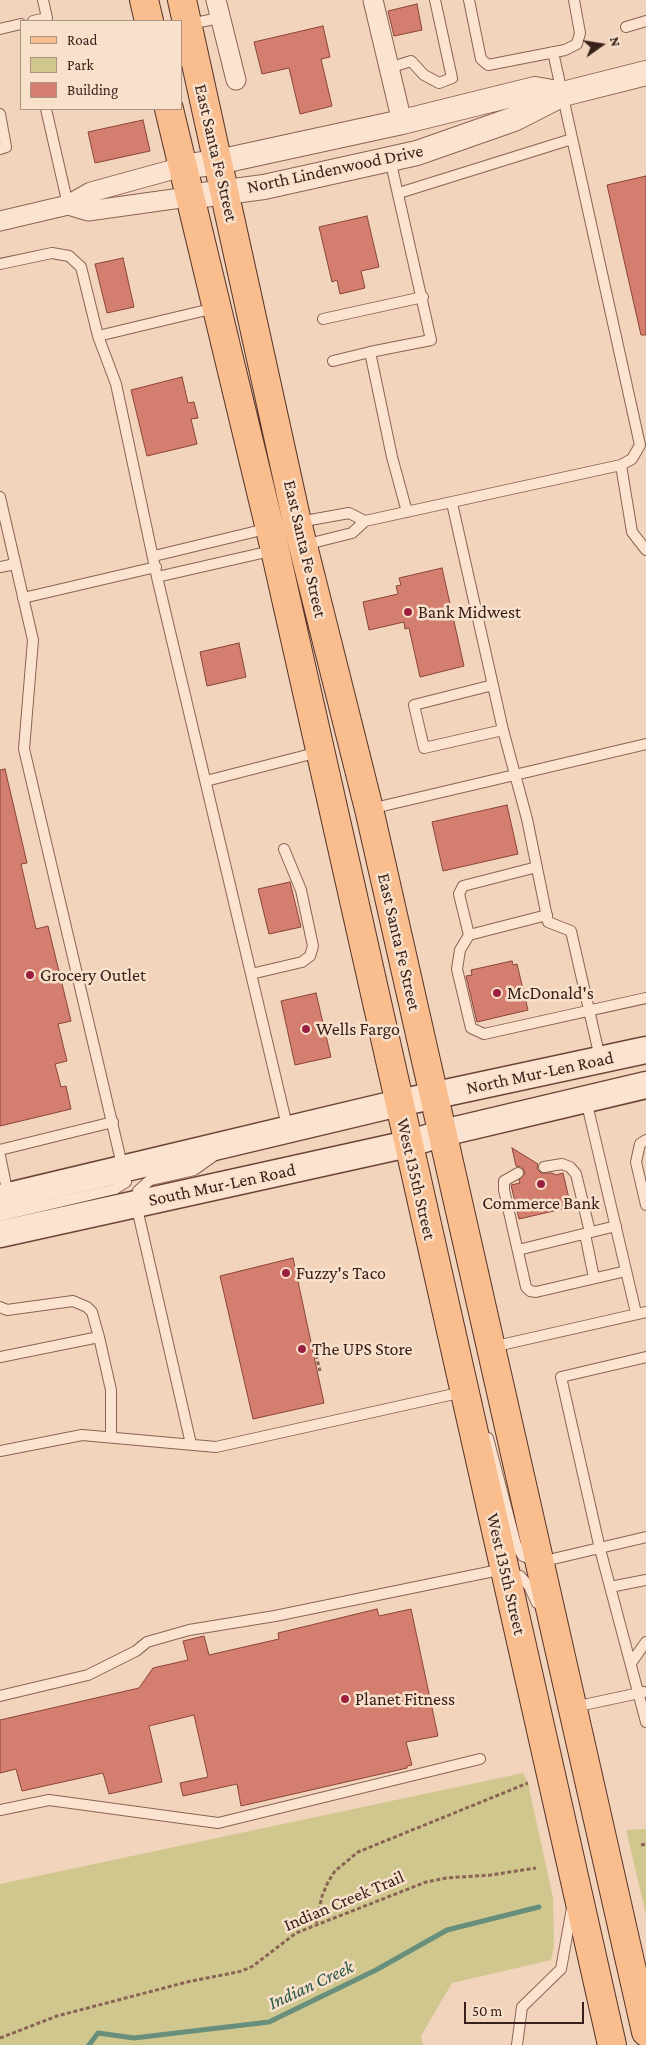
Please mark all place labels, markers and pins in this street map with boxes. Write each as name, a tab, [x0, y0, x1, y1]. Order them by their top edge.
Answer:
place label: Bank Midwest	[418, 601, 521, 623]
marker: Bank Midwest	[402, 606, 414, 618]
place label: Grocery Outlet	[40, 964, 146, 986]
marker: Grocery Outlet	[24, 969, 36, 981]
place label: McDonald's	[507, 982, 594, 1004]
marker: McDonald's	[491, 987, 503, 999]
place label: Wells Fargo	[316, 1018, 400, 1040]
marker: Wells Fargo	[300, 1023, 312, 1035]
marker: Commerce Bank	[535, 1178, 547, 1190]
place label: Commerce Bank	[482, 1192, 600, 1214]
place label: Fuzzy's Taco	[296, 1262, 386, 1284]
marker: Fuzzy's Taco	[280, 1267, 292, 1279]
place label: The UPS Store	[312, 1338, 412, 1360]
marker: The UPS Store	[296, 1343, 308, 1355]
place label: Planet Fitness	[355, 1688, 455, 1710]
marker: Planet Fitness	[339, 1693, 351, 1705]

